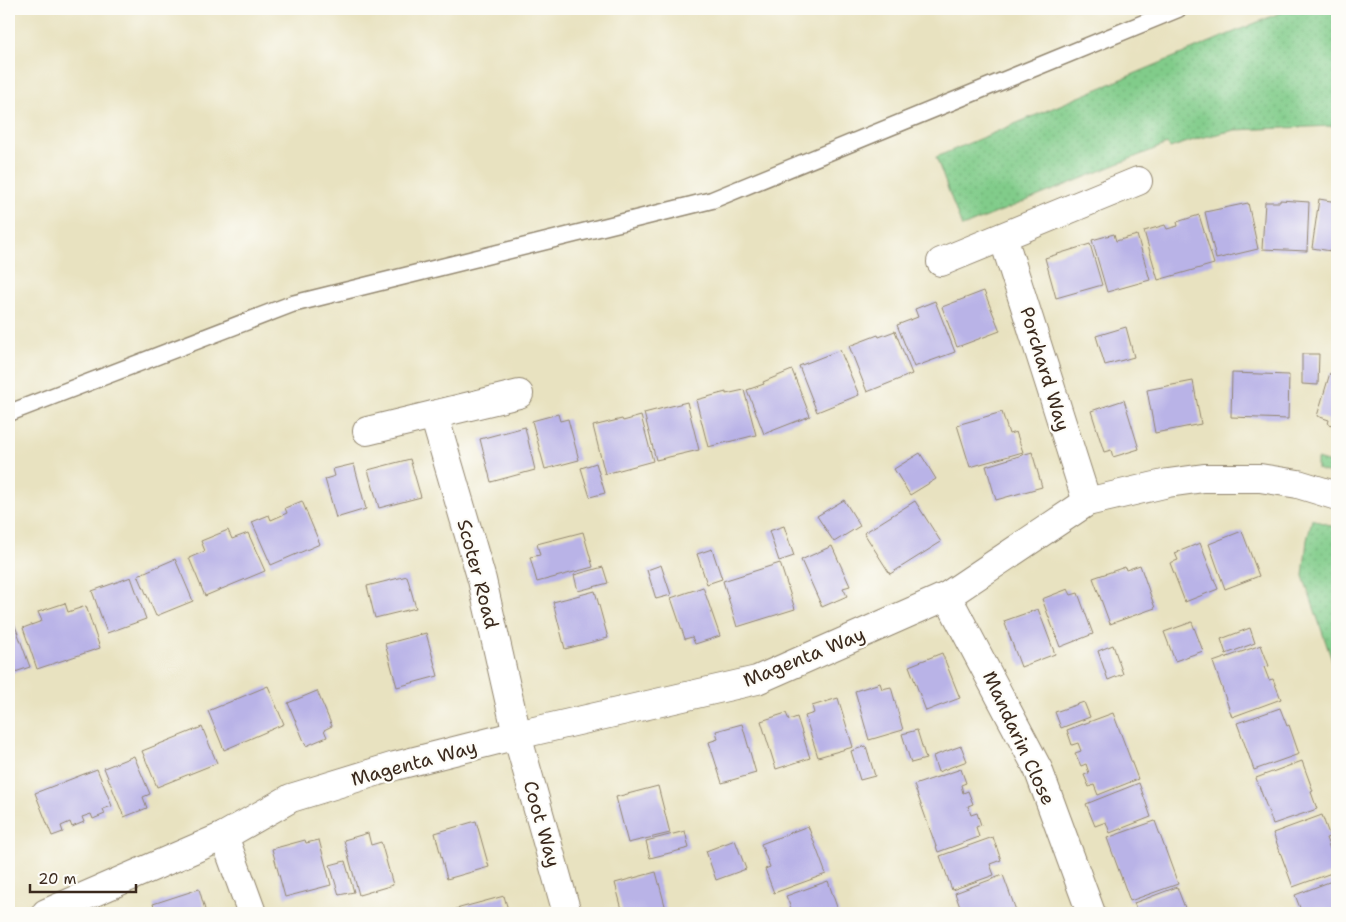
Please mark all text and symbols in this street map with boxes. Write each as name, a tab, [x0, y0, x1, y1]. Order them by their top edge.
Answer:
street label: Porchard Way	[1014, 304, 1076, 434]
street label: Scoter Road	[451, 517, 505, 631]
street label: Magenta Way	[739, 621, 869, 693]
street label: Mandarin Close	[977, 667, 1061, 809]
street label: Magenta Way	[348, 734, 480, 792]
street label: Coot Way	[518, 778, 566, 870]
scale bar	[30, 862, 136, 894]
text: 20 m	[38, 869, 77, 889]

